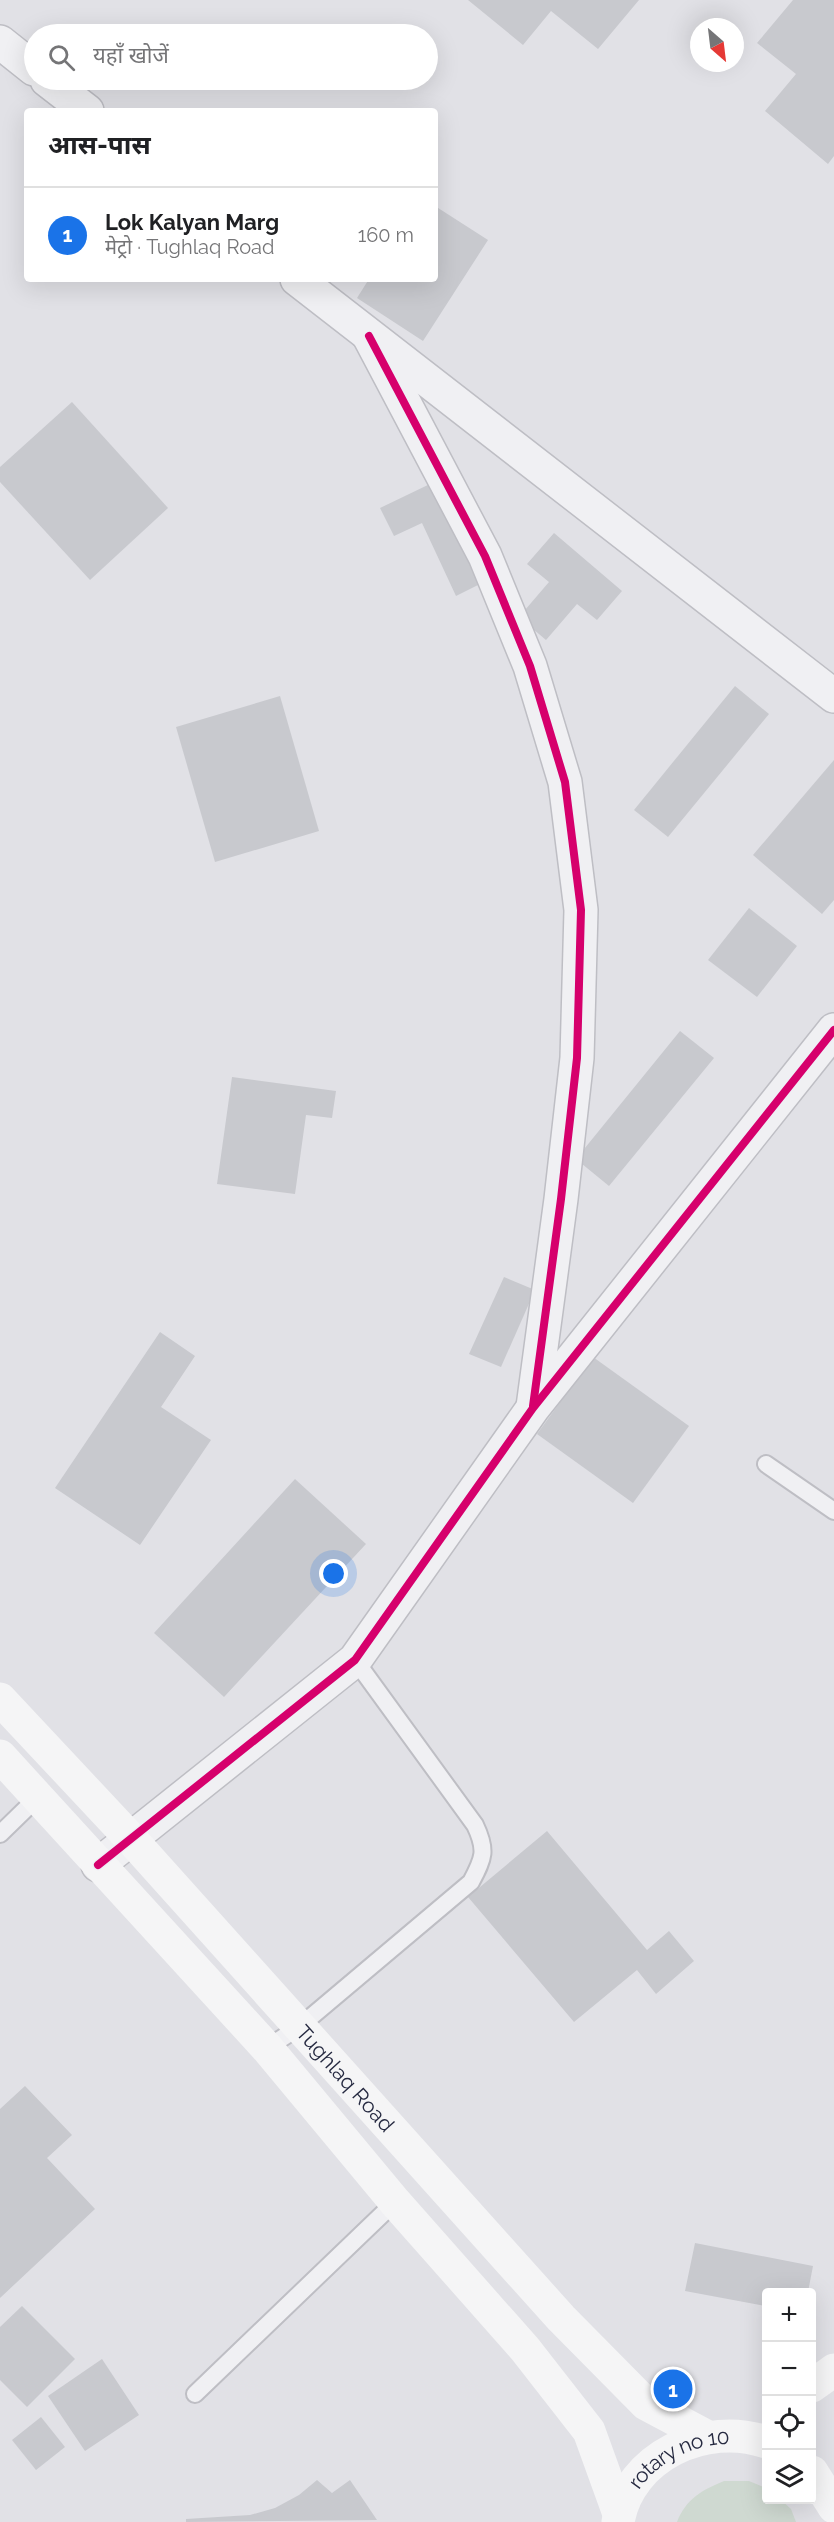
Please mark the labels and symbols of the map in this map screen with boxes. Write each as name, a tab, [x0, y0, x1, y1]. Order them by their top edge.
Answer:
north arrow	[690, 18, 744, 72]
your location	[319, 1559, 348, 1588]
street label: Tughlaq Road	[291, 2020, 400, 2137]
pin: 1	[654, 2366, 692, 2412]
street label: rotary no 10	[622, 2423, 730, 2493]

